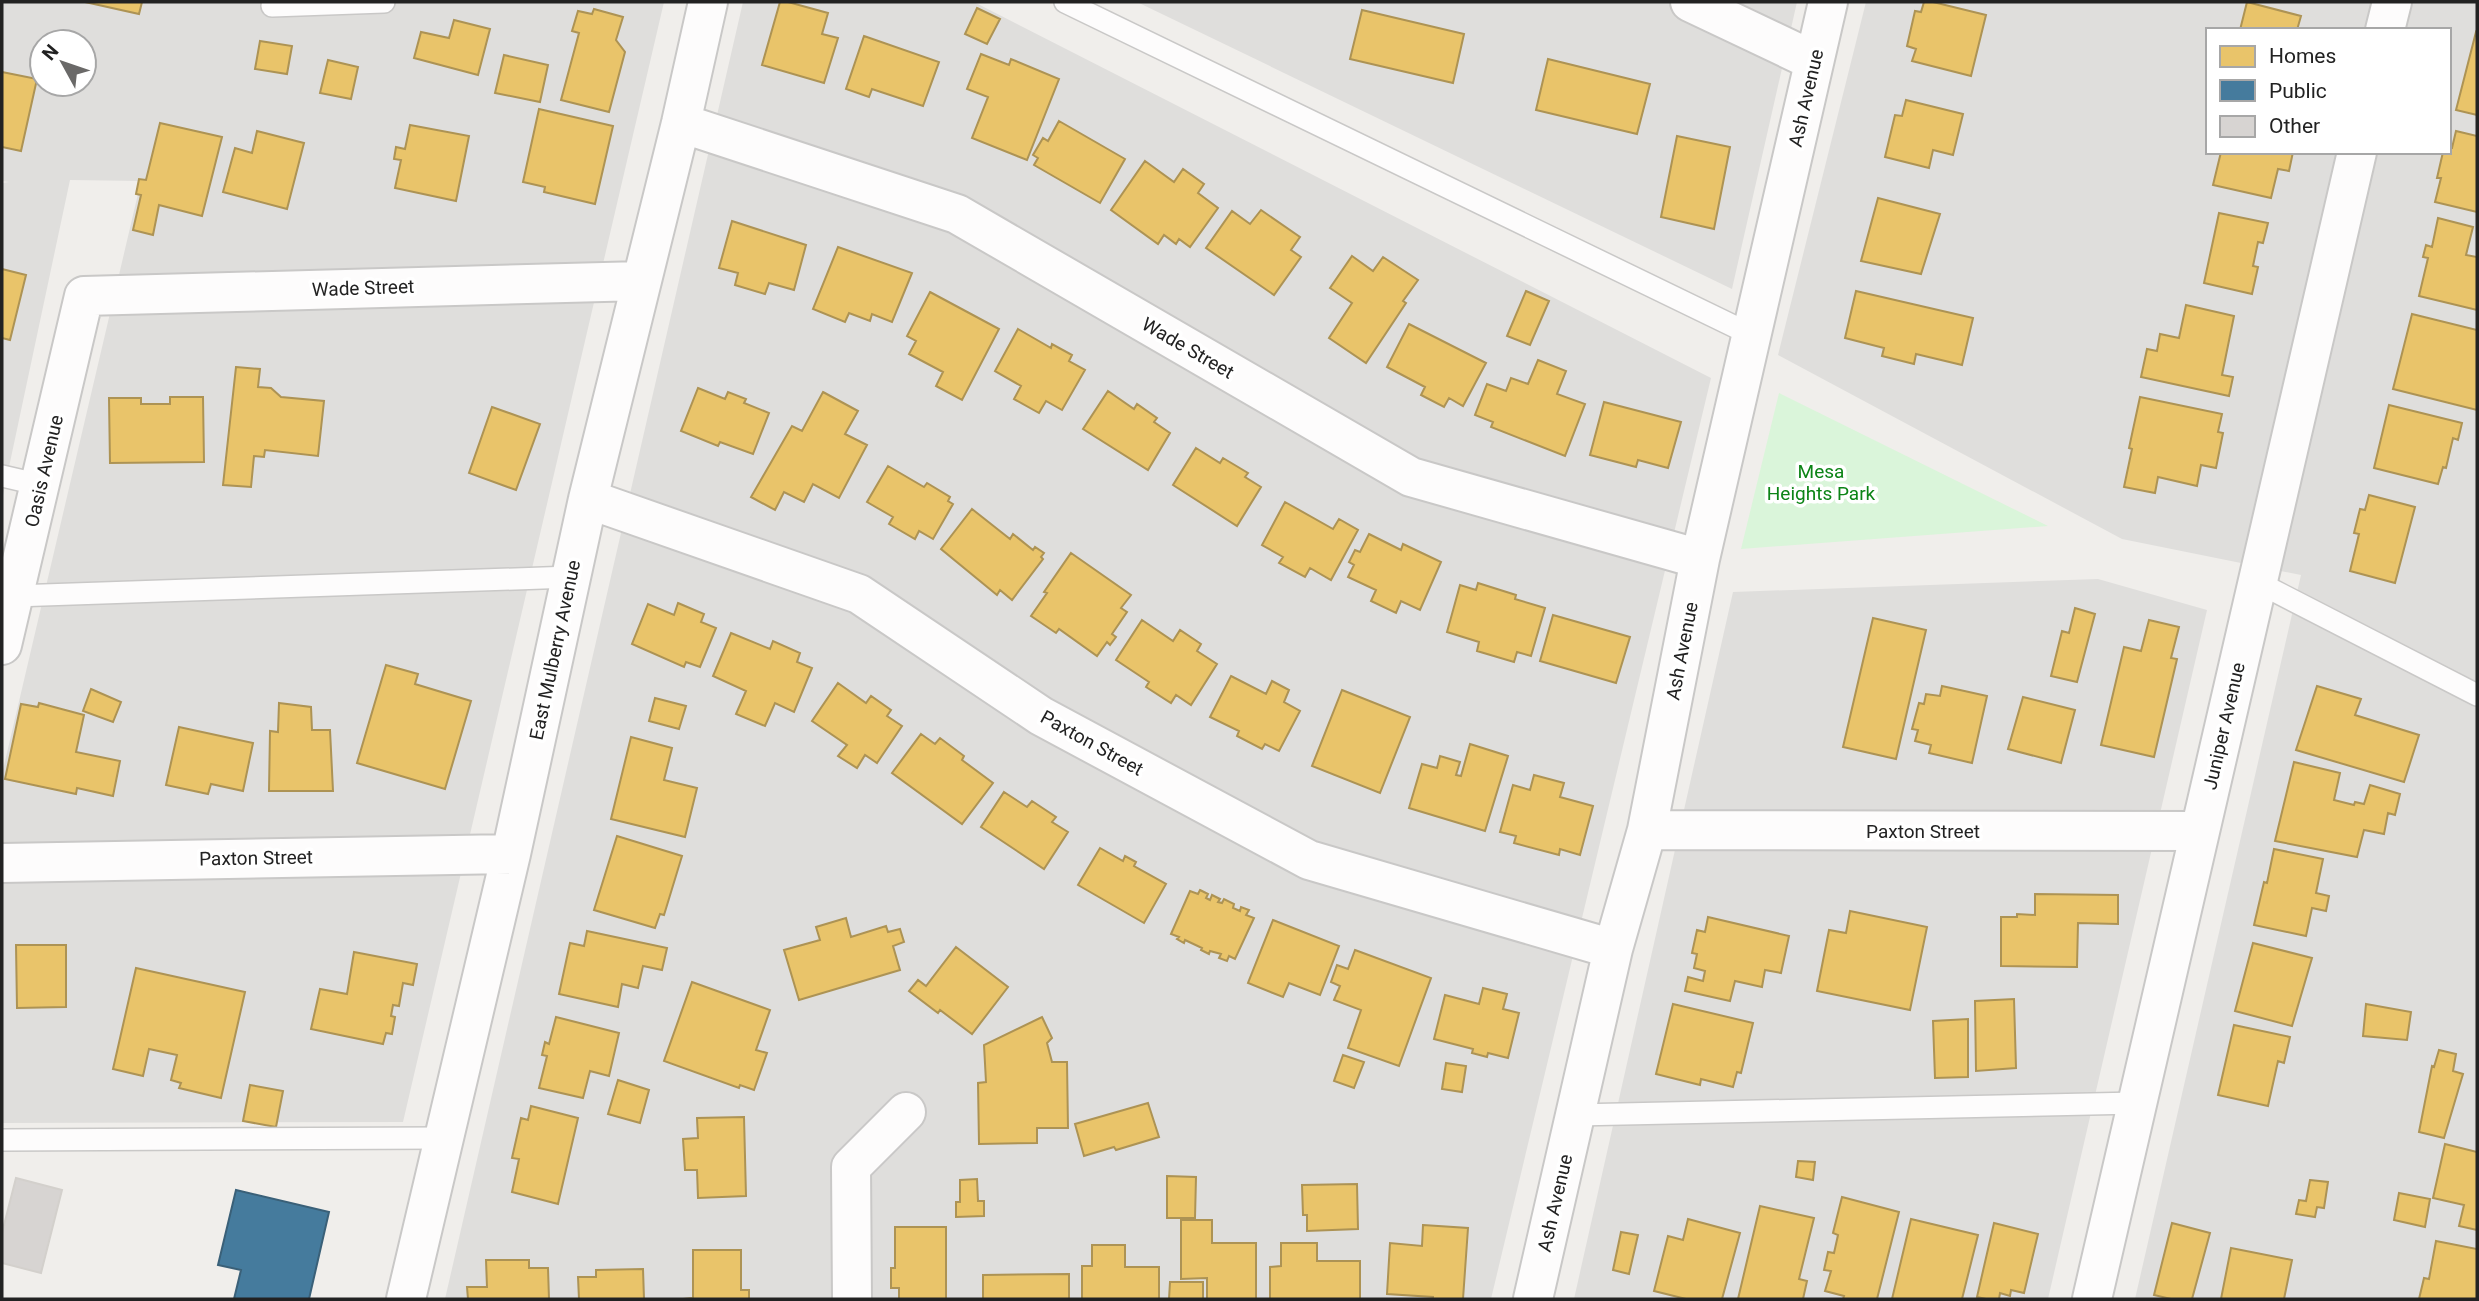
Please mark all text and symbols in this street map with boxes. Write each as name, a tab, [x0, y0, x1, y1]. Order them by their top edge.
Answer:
north arrow	[28, 28, 98, 98]
legend	[2206, 28, 2451, 154]
text: N	[37, 40, 63, 65]
text: Homes	[2269, 44, 2336, 68]
street label: Ash Avenue	[1784, 47, 1828, 149]
text: Public	[2269, 79, 2327, 103]
text: Other	[2269, 114, 2320, 138]
street label: Wade Street	[311, 275, 415, 301]
street label: Wade Street	[1138, 312, 1238, 384]
street label: Oasis Avenue	[20, 413, 68, 529]
park label: Mesa Heights Park	[1767, 460, 1876, 505]
street label: East Mulberry Avenue	[525, 558, 585, 742]
street label: Ash Avenue	[1661, 600, 1703, 702]
street label: Juniper Avenue	[2198, 660, 2250, 792]
street label: Paxton Street	[1037, 705, 1147, 781]
street label: Paxton Street	[1866, 820, 1980, 843]
street label: Paxton Street	[199, 846, 313, 870]
street label: Ash Avenue	[1533, 1152, 1577, 1254]

